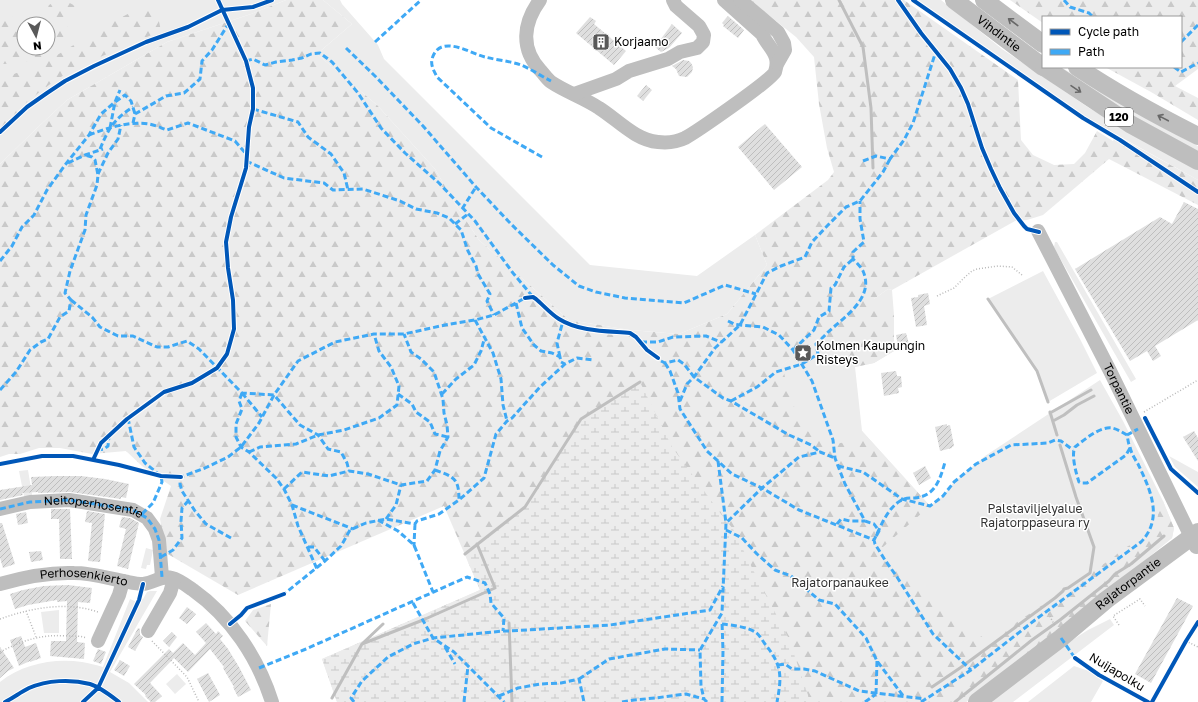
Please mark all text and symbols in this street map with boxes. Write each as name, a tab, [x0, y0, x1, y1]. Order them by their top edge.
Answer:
street label: Vihdintie	[974, 12, 1024, 55]
north arrow	[16, 16, 56, 56]
legend	[1042, 16, 1182, 68]
one-way arrow	[1008, 18, 1019, 27]
text: Cycle path	[1078, 24, 1139, 39]
building icon: Korjaamo	[591, 32, 611, 52]
place label: Korjaamo	[614, 34, 669, 49]
text: N	[32, 39, 42, 53]
text: Path	[1078, 44, 1105, 59]
one-way arrow	[1070, 85, 1081, 93]
road number: 120	[1105, 108, 1133, 126]
one-way arrow	[1158, 114, 1170, 121]
place label: Kolmen Kaupungin Risteys	[816, 338, 925, 367]
place icon: Kolmen Kaupungin Risteys	[793, 343, 813, 363]
street label: Torpantie	[1100, 360, 1138, 416]
street label: Neitoperhosentie	[43, 492, 146, 521]
park label: Palstaviljelyalue Rajatorppaseura ry	[980, 501, 1090, 530]
street label: Rajatorpantie	[1092, 554, 1164, 613]
street label: Perhosenkierto	[39, 565, 129, 589]
park label: Rajatorpanaukee	[791, 575, 889, 590]
street label: Nuijapolku	[1087, 649, 1148, 694]

